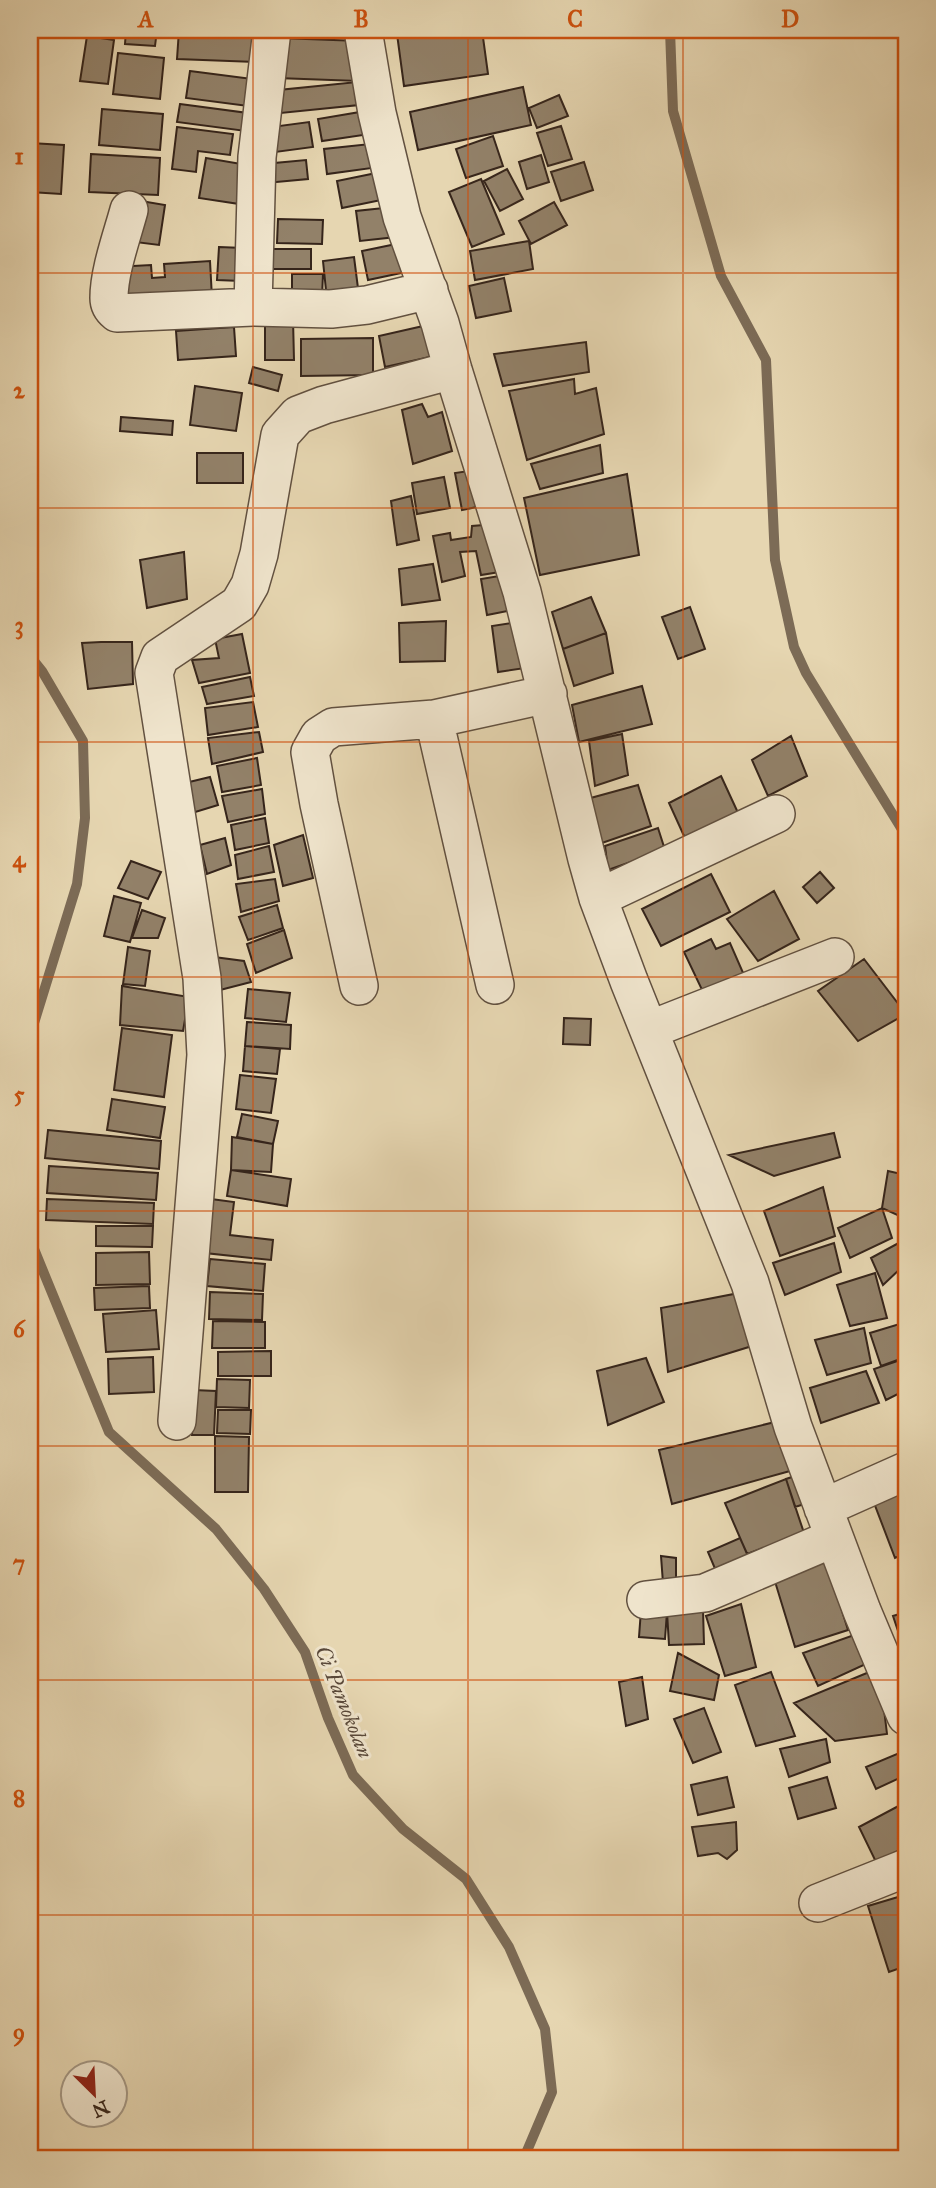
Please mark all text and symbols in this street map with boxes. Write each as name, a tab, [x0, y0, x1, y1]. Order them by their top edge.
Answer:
text: A	[136, 5, 154, 33]
text: B	[353, 5, 369, 33]
text: C	[567, 5, 583, 33]
text: D	[781, 5, 799, 33]
text: 1	[14, 142, 24, 170]
text: 2	[13, 376, 25, 404]
text: 3	[14, 611, 24, 640]
text: 4	[13, 845, 27, 873]
text: 5	[14, 1080, 25, 1108]
text: 6	[13, 1315, 26, 1343]
text: 7	[13, 1549, 25, 1577]
water label: Ci Pamokolan	[310, 1642, 378, 1762]
text: 8	[13, 1784, 25, 1812]
text: 9	[13, 2018, 25, 2047]
north arrow	[60, 2058, 130, 2128]
text: N	[89, 2095, 113, 2123]

